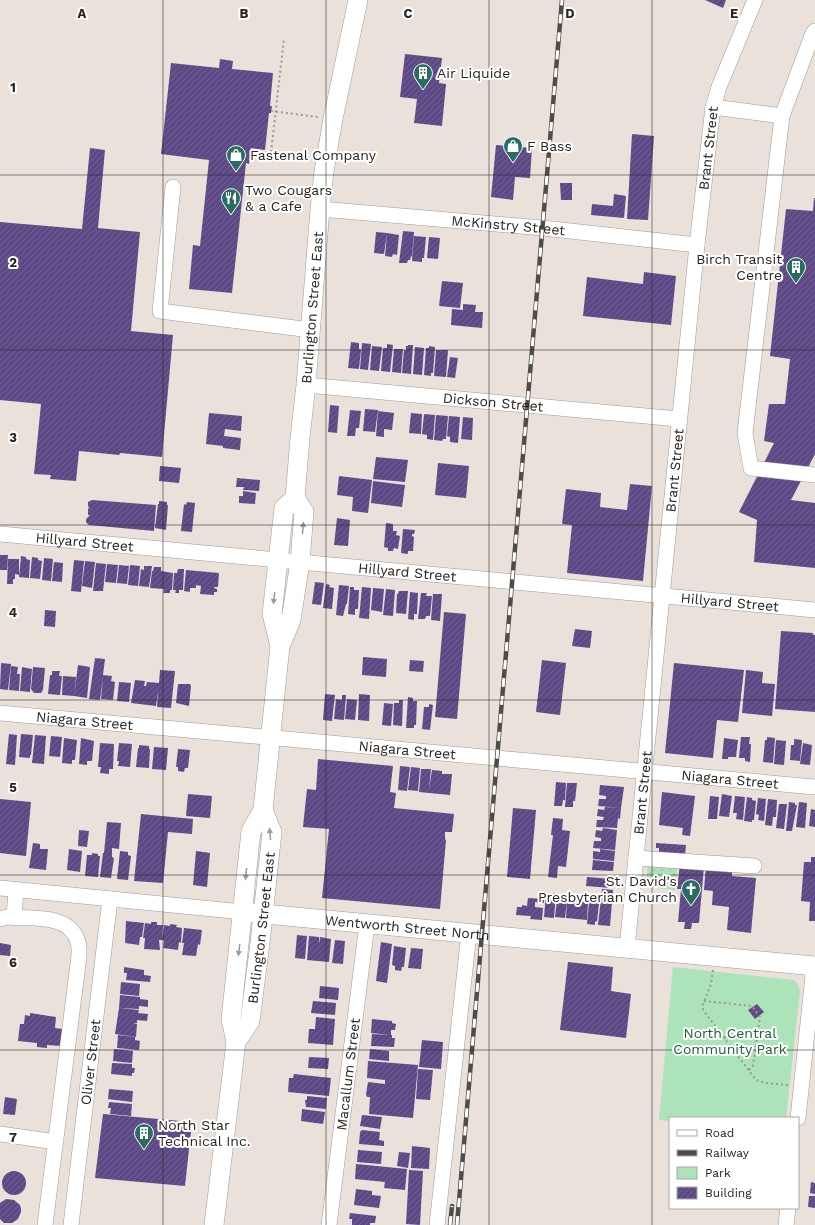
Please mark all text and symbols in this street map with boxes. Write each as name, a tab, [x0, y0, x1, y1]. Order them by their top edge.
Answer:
text: A	[78, 6, 87, 21]
text: B	[240, 6, 249, 21]
text: C	[404, 6, 413, 21]
text: D	[565, 6, 575, 21]
text: E	[730, 6, 738, 21]
building icon: Air Liquide	[412, 62, 434, 90]
place label: Air Liquide	[437, 65, 510, 81]
text: 1	[10, 80, 16, 95]
street label: Brant Street	[695, 105, 721, 191]
shop icon: F Bass	[502, 135, 524, 163]
place label: F Bass	[527, 138, 572, 154]
shop icon: Fastenal Company	[225, 144, 247, 172]
place label: Fastenal Company	[250, 147, 377, 163]
place label: Two Cougars & a Cafe	[245, 182, 332, 214]
restaurant icon: Two Cougars & a Cafe	[220, 187, 242, 215]
street label: McKinstry Street	[451, 212, 566, 238]
street label: Burlington Street East	[298, 231, 326, 384]
place label: Birch Transit Centre	[696, 251, 782, 283]
text: 2	[9, 255, 17, 270]
building icon: Birch Transit Centre	[785, 256, 807, 284]
street label: Dickson Street	[442, 390, 544, 415]
street label: Brant Street	[662, 428, 687, 513]
text: 3	[9, 430, 17, 445]
one-way arrow	[300, 522, 306, 534]
street label: Hillyard Street	[35, 529, 135, 554]
street label: Hillyard Street	[357, 559, 457, 585]
street label: Hillyard Street	[680, 590, 780, 615]
one-way arrow	[271, 592, 277, 604]
text: 4	[9, 605, 18, 620]
street label: Niagara Street	[35, 708, 134, 733]
street label: Niagara Street	[358, 738, 457, 762]
street label: Brant Street	[630, 750, 655, 835]
street label: Niagara Street	[681, 767, 779, 792]
text: 5	[9, 780, 17, 795]
one-way arrow	[267, 827, 274, 840]
street label: Burlington Street East	[244, 851, 278, 1005]
one-way arrow	[243, 868, 250, 880]
place label: St. David's Presbyterian Church	[538, 873, 677, 905]
church icon: St. David's Presbyterian Church	[680, 878, 702, 906]
street label: Wentworth Street North	[324, 912, 490, 943]
one-way arrow	[236, 944, 242, 956]
text: 6	[9, 955, 17, 970]
street label: Macallum Street	[333, 1017, 363, 1131]
street label: Oliver Street	[77, 1018, 104, 1106]
park label: North Central Community Park	[673, 1025, 787, 1057]
place label: North Star Technical Inc.	[158, 1117, 251, 1149]
legend	[669, 1117, 799, 1209]
building icon: North Star Technical Inc.	[133, 1122, 155, 1150]
text: Road	[705, 1126, 734, 1140]
text: 7	[9, 1130, 17, 1145]
text: Railway	[705, 1146, 750, 1160]
text: Park	[705, 1166, 731, 1180]
text: Building	[705, 1186, 752, 1200]

